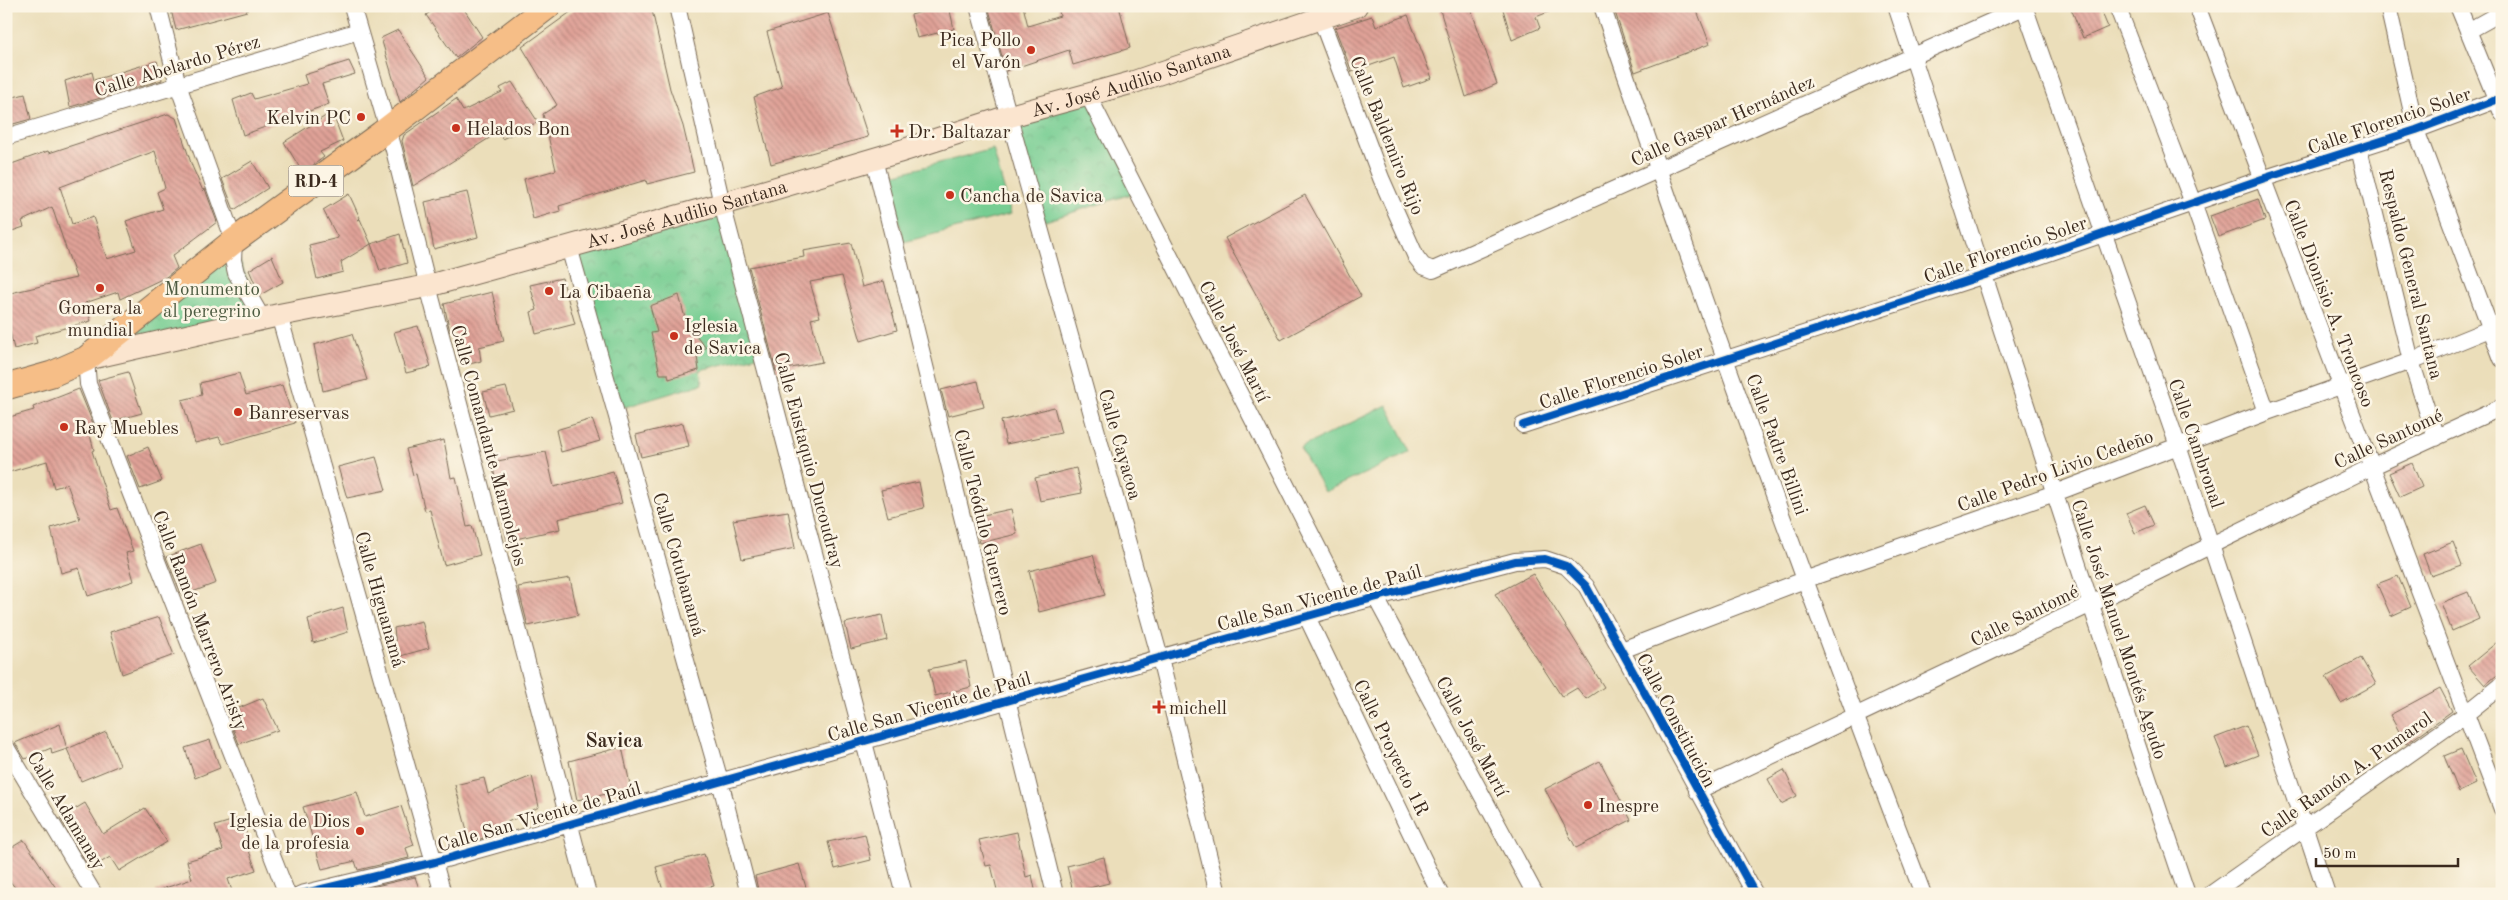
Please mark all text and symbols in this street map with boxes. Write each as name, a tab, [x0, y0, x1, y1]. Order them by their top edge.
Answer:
place label: Pica Pollo el Varón	[939, 32, 1021, 73]
street label: Calle Abelardo Pérez	[93, 33, 263, 102]
street label: Av. José Audilio Santana	[1029, 42, 1234, 122]
marker: Pica Pollo el Varón	[1025, 44, 1037, 56]
street label: Calle Baldemiro Rijo	[1345, 54, 1426, 218]
street label: Calle Gaspar Hernández	[1628, 73, 1818, 171]
street label: Calle Florencio Soler	[2306, 85, 2474, 159]
place label: Kelvin PC	[266, 110, 351, 129]
marker: Kelvin PC	[355, 111, 367, 123]
place label: Helados Bon	[466, 121, 570, 140]
marker: Helados Bon	[450, 122, 462, 134]
marker: Dr. Baltazar	[890, 124, 904, 138]
place label: Dr. Baltazar	[908, 124, 1011, 143]
road number: RD-4	[288, 166, 344, 197]
street label: Respaldo General Santana	[2374, 168, 2445, 382]
street label: Av. José Audilio Santana	[584, 178, 790, 253]
place label: Cancha de Savica	[960, 188, 1104, 207]
marker: Cancha de Savica	[944, 189, 956, 201]
street label: Calle Dionisio A. Troncoso	[2279, 197, 2376, 410]
street label: Calle Florencio Soler	[1922, 214, 2090, 288]
street label: Calle José Martí	[1194, 278, 1272, 407]
park label: Monumento al peregrino	[163, 281, 261, 322]
marker: Gomera la mundial	[94, 282, 106, 294]
place label: La Cibaeña	[559, 284, 652, 303]
marker: La Cibaeña	[543, 285, 555, 297]
place label: Gomera la mundial	[58, 300, 143, 341]
place label: Iglesia de Savica	[684, 318, 762, 359]
street label: Calle Comandante Marmolejos	[446, 323, 529, 568]
marker: Iglesia de Savica	[668, 330, 680, 342]
street label: Calle Florencio Soler	[1537, 343, 1707, 414]
street label: Calle Eustaquio Ducoudray	[770, 350, 846, 571]
street label: Calle Padre Billini	[1741, 372, 1810, 518]
street label: Calle Cambronal	[2164, 377, 2226, 511]
street label: Calle Cayacoa	[1094, 387, 1144, 503]
place label: Banreservas	[248, 405, 349, 424]
marker: Banreservas	[232, 406, 244, 418]
street label: Calle Santomé	[2332, 407, 2446, 474]
place label: Ray Muebles	[74, 420, 179, 439]
marker: Ray Muebles	[58, 421, 70, 433]
street label: Calle Teódulo Guerrero	[949, 428, 1014, 618]
street label: Calle Pedro Livio Cedeño	[1955, 428, 2156, 517]
street label: Calle Cotubanamá	[648, 491, 707, 639]
street label: Calle José Manuel Montés Agudo	[2067, 497, 2169, 762]
street label: Calle Ramón Marrero Aristy	[148, 508, 249, 734]
street label: Calle Higuanamá	[350, 530, 407, 670]
street label: Calle San Vicente de Paúl	[1215, 563, 1424, 636]
street label: Calle Santomé	[1968, 583, 2082, 652]
street label: Calle Constitución	[1631, 651, 1718, 791]
street label: Calle San Vicente de Paúl	[826, 670, 1034, 747]
street label: Calle José Martí	[1431, 674, 1511, 801]
street label: Calle Proyecto 1R	[1349, 677, 1431, 819]
place label: michell	[1169, 700, 1227, 719]
marker: michell	[1153, 701, 1165, 713]
street label: Calle Ramón A. Pumarol	[2258, 710, 2437, 842]
district label: Savica	[585, 732, 643, 752]
street label: Calle Adamanay	[22, 749, 108, 874]
street label: Calle San Vicente de Paúl	[436, 780, 644, 857]
place label: Inespre	[1598, 798, 1659, 817]
marker: Inespre	[1582, 799, 1594, 811]
place label: Iglesia de Dios de la profesia	[229, 813, 351, 854]
marker: Iglesia de Dios de la profesia	[354, 825, 366, 837]
scale bar	[2316, 835, 2458, 867]
text: 50 m	[2323, 847, 2357, 862]

